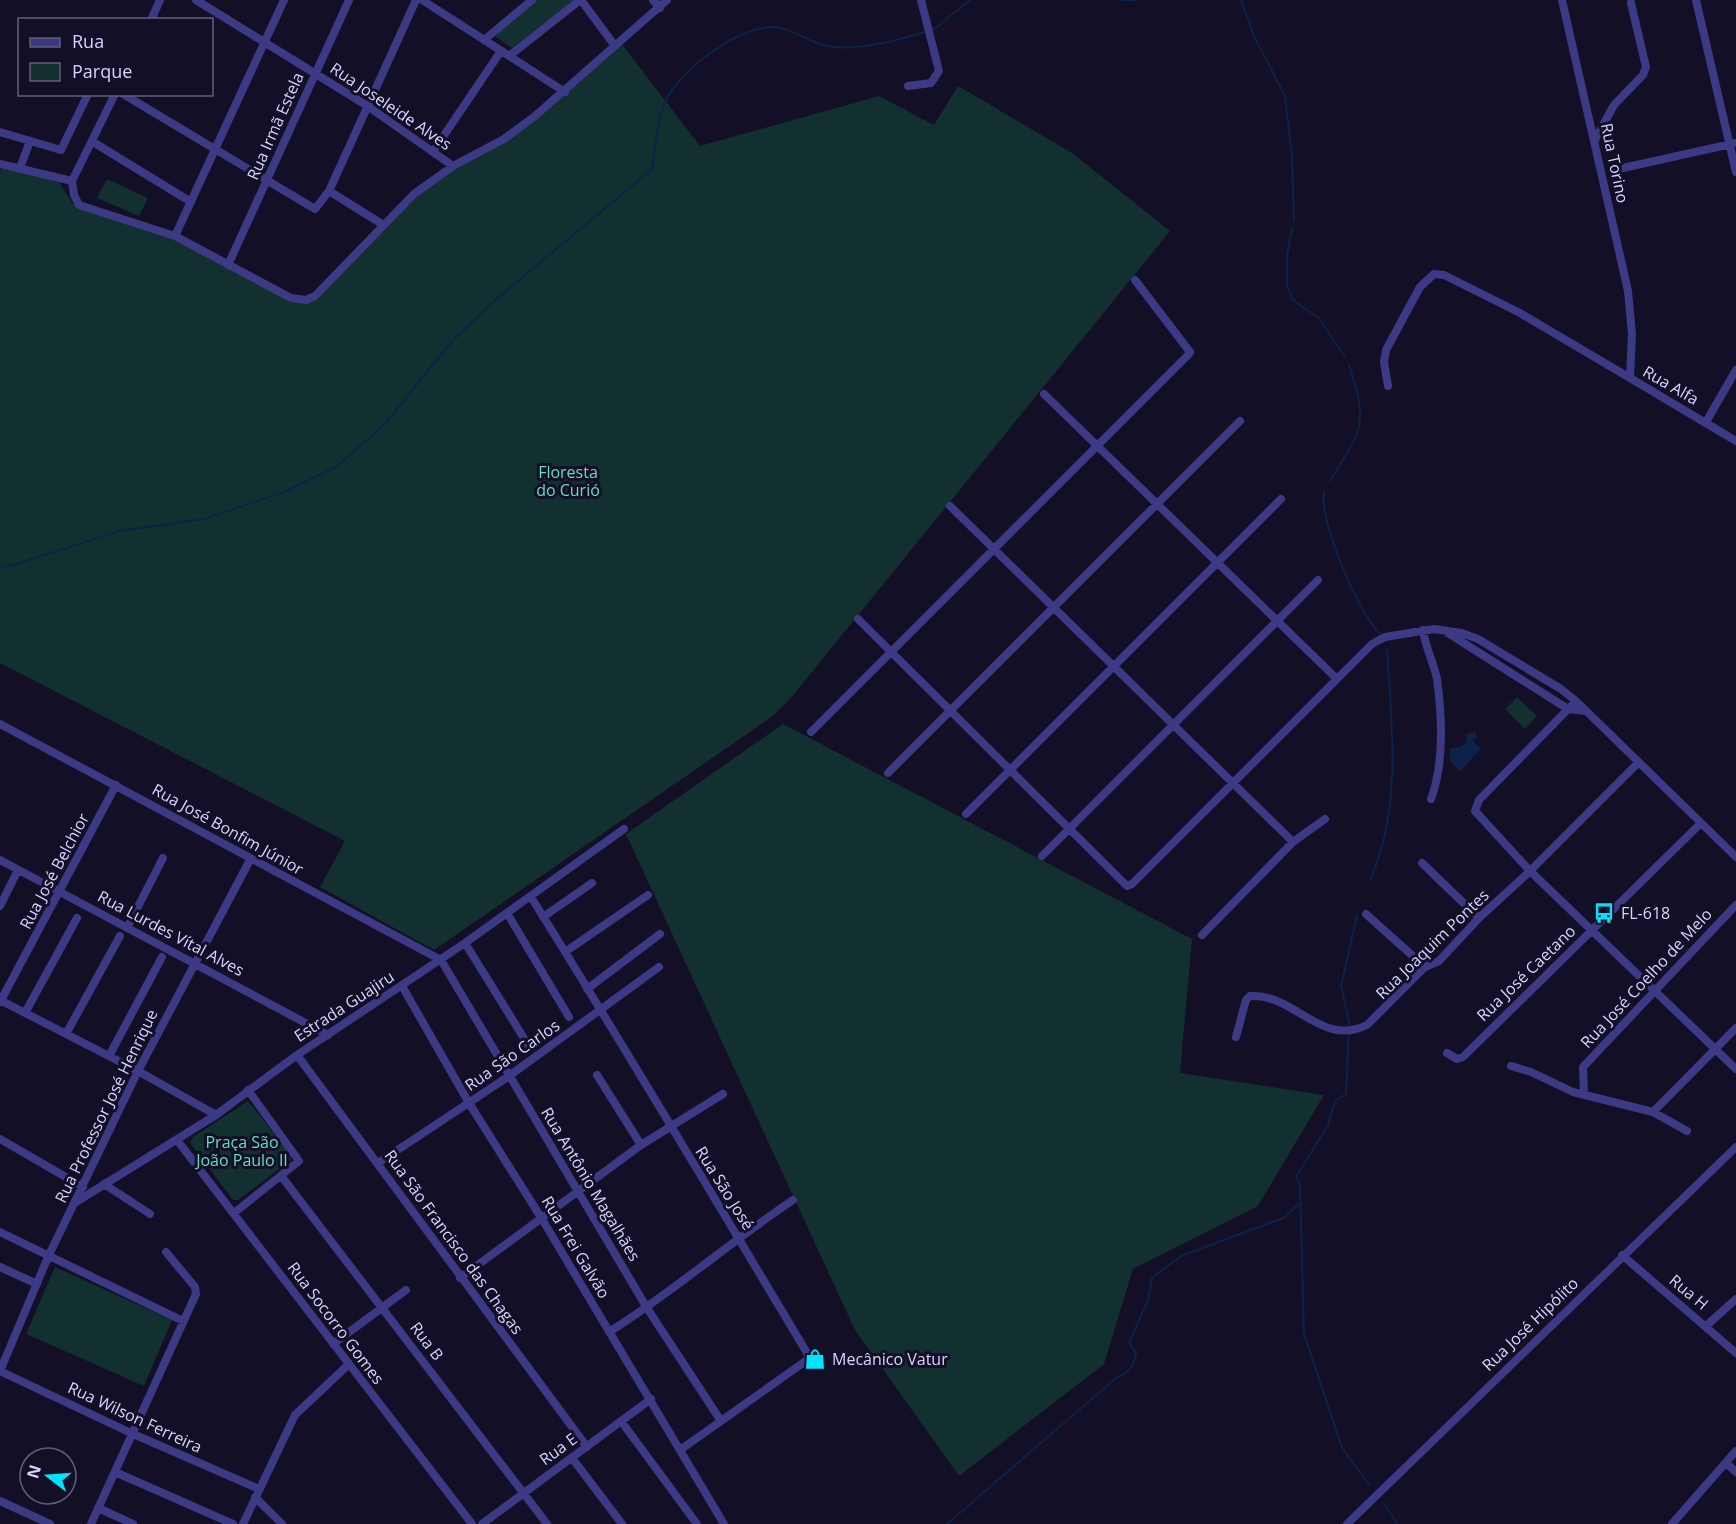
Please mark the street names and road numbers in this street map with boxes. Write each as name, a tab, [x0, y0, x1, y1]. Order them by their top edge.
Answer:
street label: Rua Joseleide Alves	[326, 57, 456, 155]
street label: Rua Irmã Estela	[241, 69, 309, 183]
street label: Rua Torino	[1596, 121, 1634, 205]
street label: Rua Alfa	[1639, 360, 1703, 410]
street label: Rua José Bonfim Júnior	[148, 778, 308, 880]
street label: Rua José Belchior	[14, 809, 94, 933]
street label: Rua Joaquim Pontes	[1371, 884, 1493, 1004]
street label: Rua Lurdes Vítal Alves	[94, 885, 248, 981]
street label: Rua José Coelho de Melo	[1575, 903, 1717, 1053]
street label: Rua José Caetano	[1472, 920, 1580, 1026]
street label: Estrada Guajiru	[290, 965, 398, 1047]
street label: Rua Professor José Henrique	[49, 1005, 163, 1207]
street label: Rua São Carlos	[460, 1014, 564, 1096]
street label: Rua Antônio Magalhães	[536, 1103, 646, 1265]
street label: Rua São José	[691, 1142, 759, 1234]
street label: Rua São Francisco das Chagas	[380, 1145, 528, 1339]
street label: Rua Frei Galvão	[537, 1192, 615, 1302]
street label: Rua Socorro Gomes	[283, 1257, 389, 1389]
street label: Rua H	[1665, 1269, 1713, 1315]
street label: Rua José Hipólito	[1477, 1272, 1583, 1376]
street label: Rua B	[405, 1317, 449, 1365]
street label: Rua Wilson Ferreira	[64, 1376, 206, 1458]
street label: Rua E	[535, 1428, 581, 1470]

